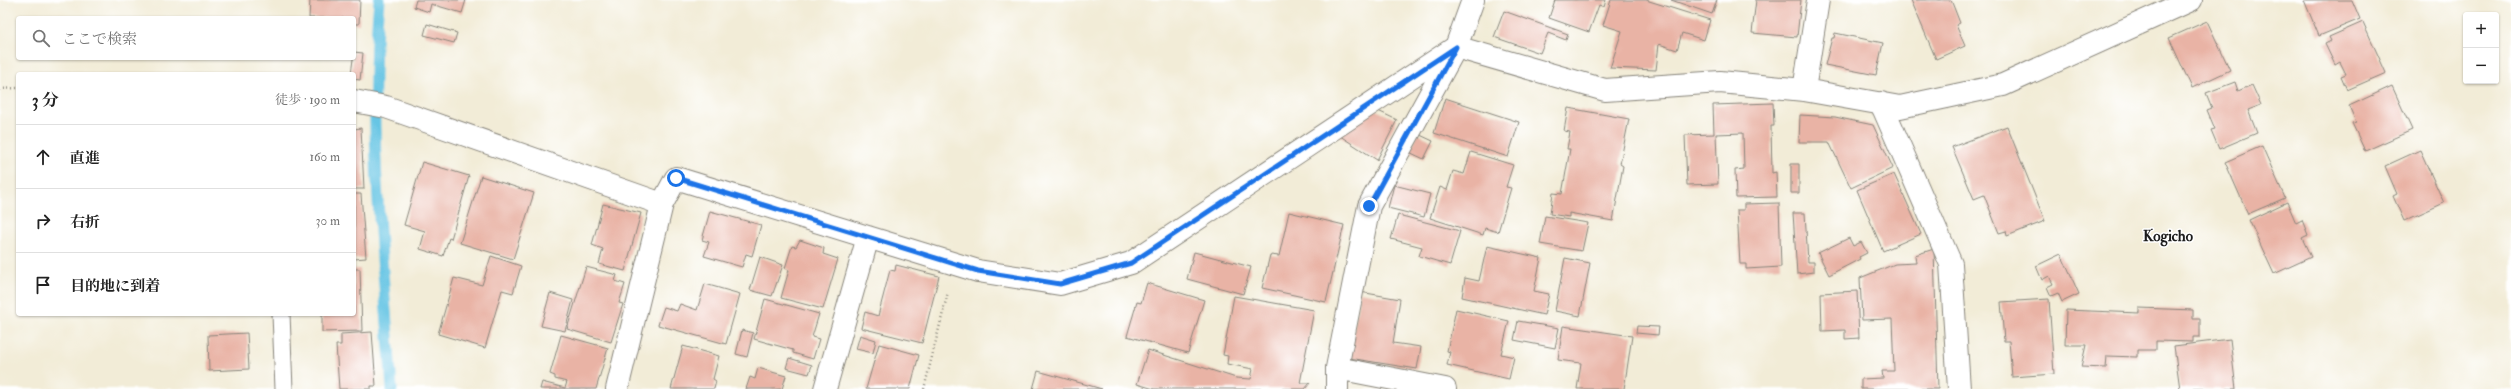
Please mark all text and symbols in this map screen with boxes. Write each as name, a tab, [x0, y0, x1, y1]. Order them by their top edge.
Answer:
map controls	[2463, 12, 2499, 84]
button: +	[2463, 12, 2499, 48]
search box	[16, 16, 356, 60]
icon: search	[30, 27, 52, 49]
text: ここで検索	[62, 30, 137, 49]
button: −	[2463, 48, 2499, 84]
text: 3 分	[32, 90, 59, 111]
text: 徒歩 · 190 m	[275, 92, 340, 108]
icon: ahead	[32, 146, 54, 168]
text: 直進	[70, 149, 100, 168]
text: 160 m	[309, 149, 340, 165]
route start	[667, 169, 685, 187]
route end	[1360, 197, 1378, 215]
icon: right	[32, 210, 54, 232]
text: 右折	[70, 213, 100, 232]
text: 30 m	[316, 213, 340, 229]
district label: Kogicho	[2143, 227, 2194, 247]
icon: arrive	[32, 274, 54, 296]
text: 目的地に到着	[70, 277, 160, 296]

